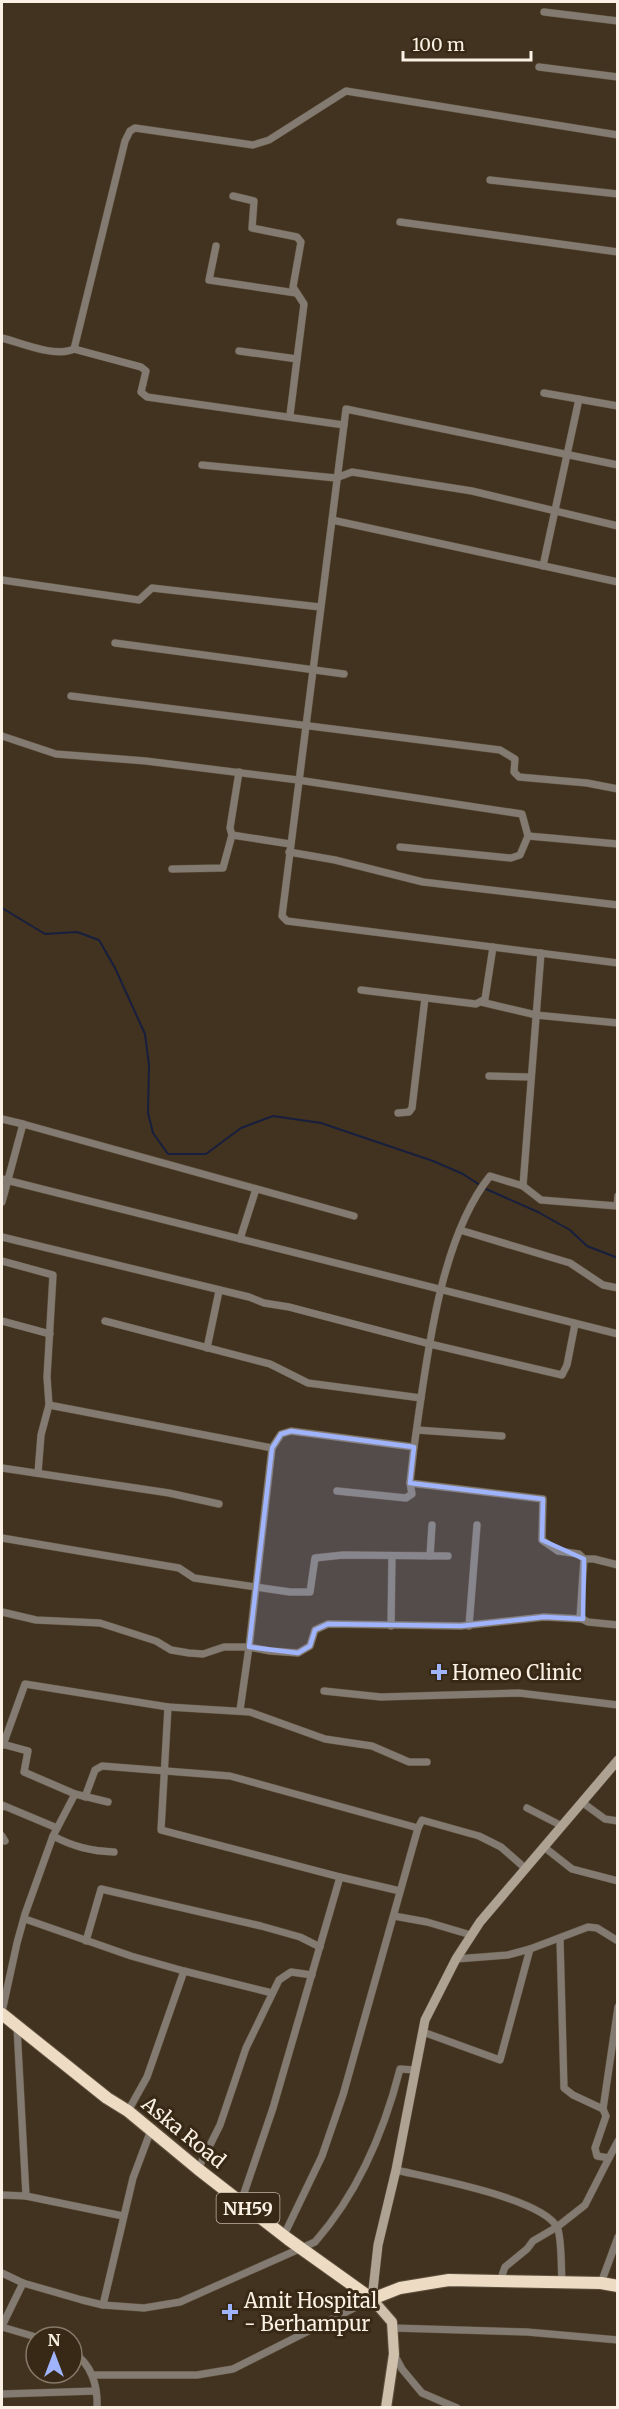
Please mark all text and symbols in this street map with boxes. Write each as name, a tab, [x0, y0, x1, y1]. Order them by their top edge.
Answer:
scale bar	[403, 24, 530, 62]
text: 100 m	[412, 33, 465, 56]
place label: Homeo Clinic	[452, 1660, 582, 1685]
marker: Homeo Clinic	[430, 1663, 448, 1681]
street label: Aska Road	[136, 2090, 231, 2173]
road number: NH59	[216, 2193, 280, 2223]
place label: Amit Hospital - Berhampur	[243, 2288, 377, 2336]
marker: Amit Hospital - Berhampur	[221, 2303, 239, 2321]
north arrow	[24, 2325, 84, 2385]
text: N	[48, 2330, 61, 2350]

